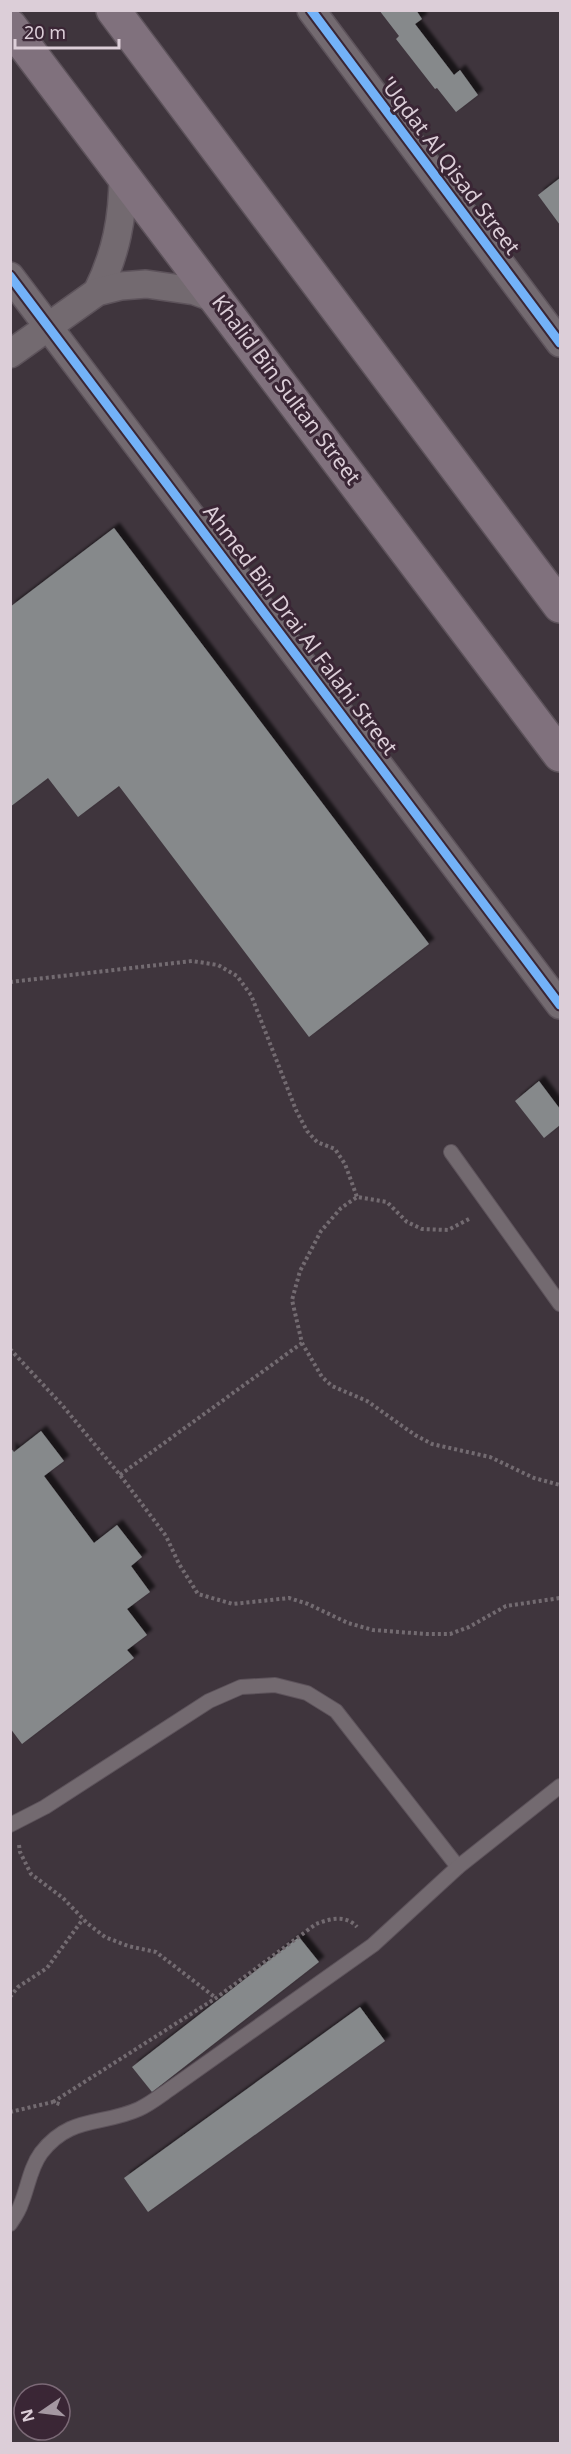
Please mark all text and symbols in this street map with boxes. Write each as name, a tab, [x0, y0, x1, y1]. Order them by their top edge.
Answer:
scale bar	[15, 12, 118, 50]
text: 20 m	[24, 20, 66, 44]
street label: 'Uqdat Al Qisad Street	[375, 71, 527, 260]
street label: Khalid Bin Sultan Street	[206, 289, 368, 490]
street label: Ahmed Bin Drai Al Falahi Street	[197, 499, 405, 761]
north arrow	[12, 2382, 72, 2442]
text: N	[15, 2407, 40, 2425]

